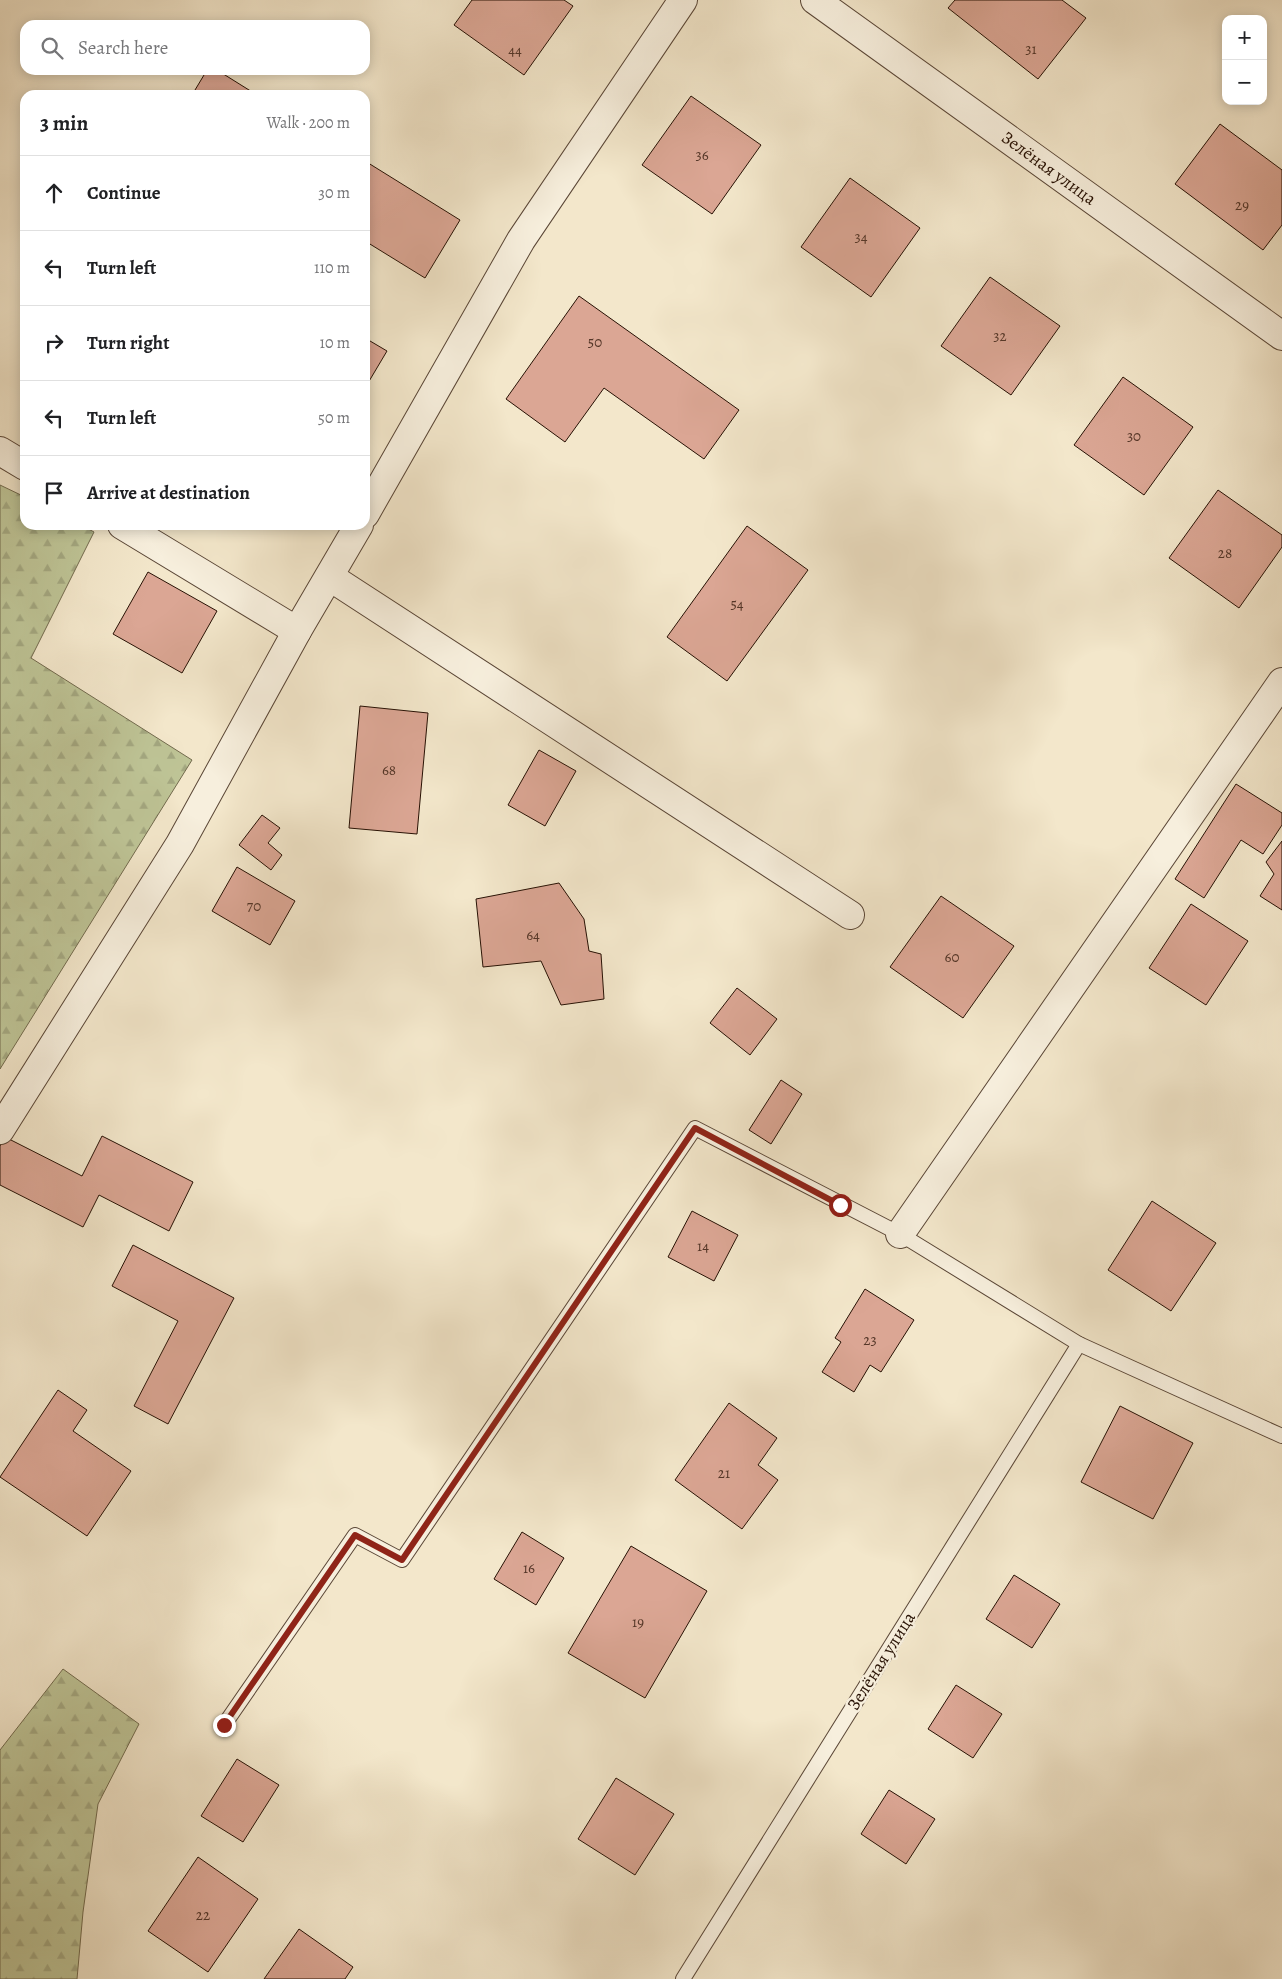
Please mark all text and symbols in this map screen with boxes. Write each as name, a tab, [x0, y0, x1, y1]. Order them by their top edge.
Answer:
map controls	[1222, 15, 1267, 105]
button: +	[1222, 15, 1267, 60]
search box	[20, 20, 370, 75]
icon: search	[38, 34, 66, 62]
text: Search here	[78, 35, 168, 61]
house number: 31	[1025, 39, 1037, 59]
house number: 44	[508, 40, 522, 60]
button: −	[1222, 60, 1267, 105]
text: 3 min	[40, 109, 88, 137]
text: Walk · 200 m	[266, 112, 350, 134]
street label: Зелёная улица	[997, 125, 1102, 211]
house number: 36	[695, 145, 709, 165]
icon: ahead	[40, 179, 68, 207]
text: Continue	[87, 180, 161, 206]
text: 30 m	[318, 182, 350, 204]
house number: 29	[1235, 195, 1249, 215]
house number: 34	[854, 227, 868, 247]
icon: left	[40, 254, 68, 282]
text: Turn left	[87, 255, 156, 281]
text: 110 m	[314, 257, 350, 279]
house number: 32	[993, 326, 1007, 346]
icon: right	[40, 329, 68, 357]
text: Turn right	[87, 330, 169, 356]
text: 10 m	[320, 332, 350, 354]
house number: 50	[588, 332, 602, 352]
icon: left	[40, 404, 68, 432]
text: Turn left	[87, 405, 156, 431]
text: 50 m	[318, 407, 350, 429]
house number: 30	[1127, 426, 1141, 446]
icon: arrive	[40, 479, 68, 507]
text: Arrive at destination	[87, 480, 250, 506]
house number: 28	[1218, 543, 1232, 563]
house number: 54	[730, 594, 744, 614]
house number: 68	[382, 760, 396, 780]
house number: 70	[247, 896, 261, 916]
house number: 64	[526, 925, 540, 945]
house number: 60	[945, 947, 959, 967]
route start	[829, 1194, 852, 1217]
house number: 14	[697, 1236, 709, 1256]
house number: 23	[863, 1330, 877, 1350]
house number: 21	[718, 1463, 730, 1483]
house number: 16	[523, 1558, 535, 1578]
street label: Зелёная улица	[841, 1607, 921, 1715]
house number: 19	[632, 1612, 644, 1632]
route end	[213, 1714, 236, 1737]
house number: 22	[196, 1905, 210, 1925]

